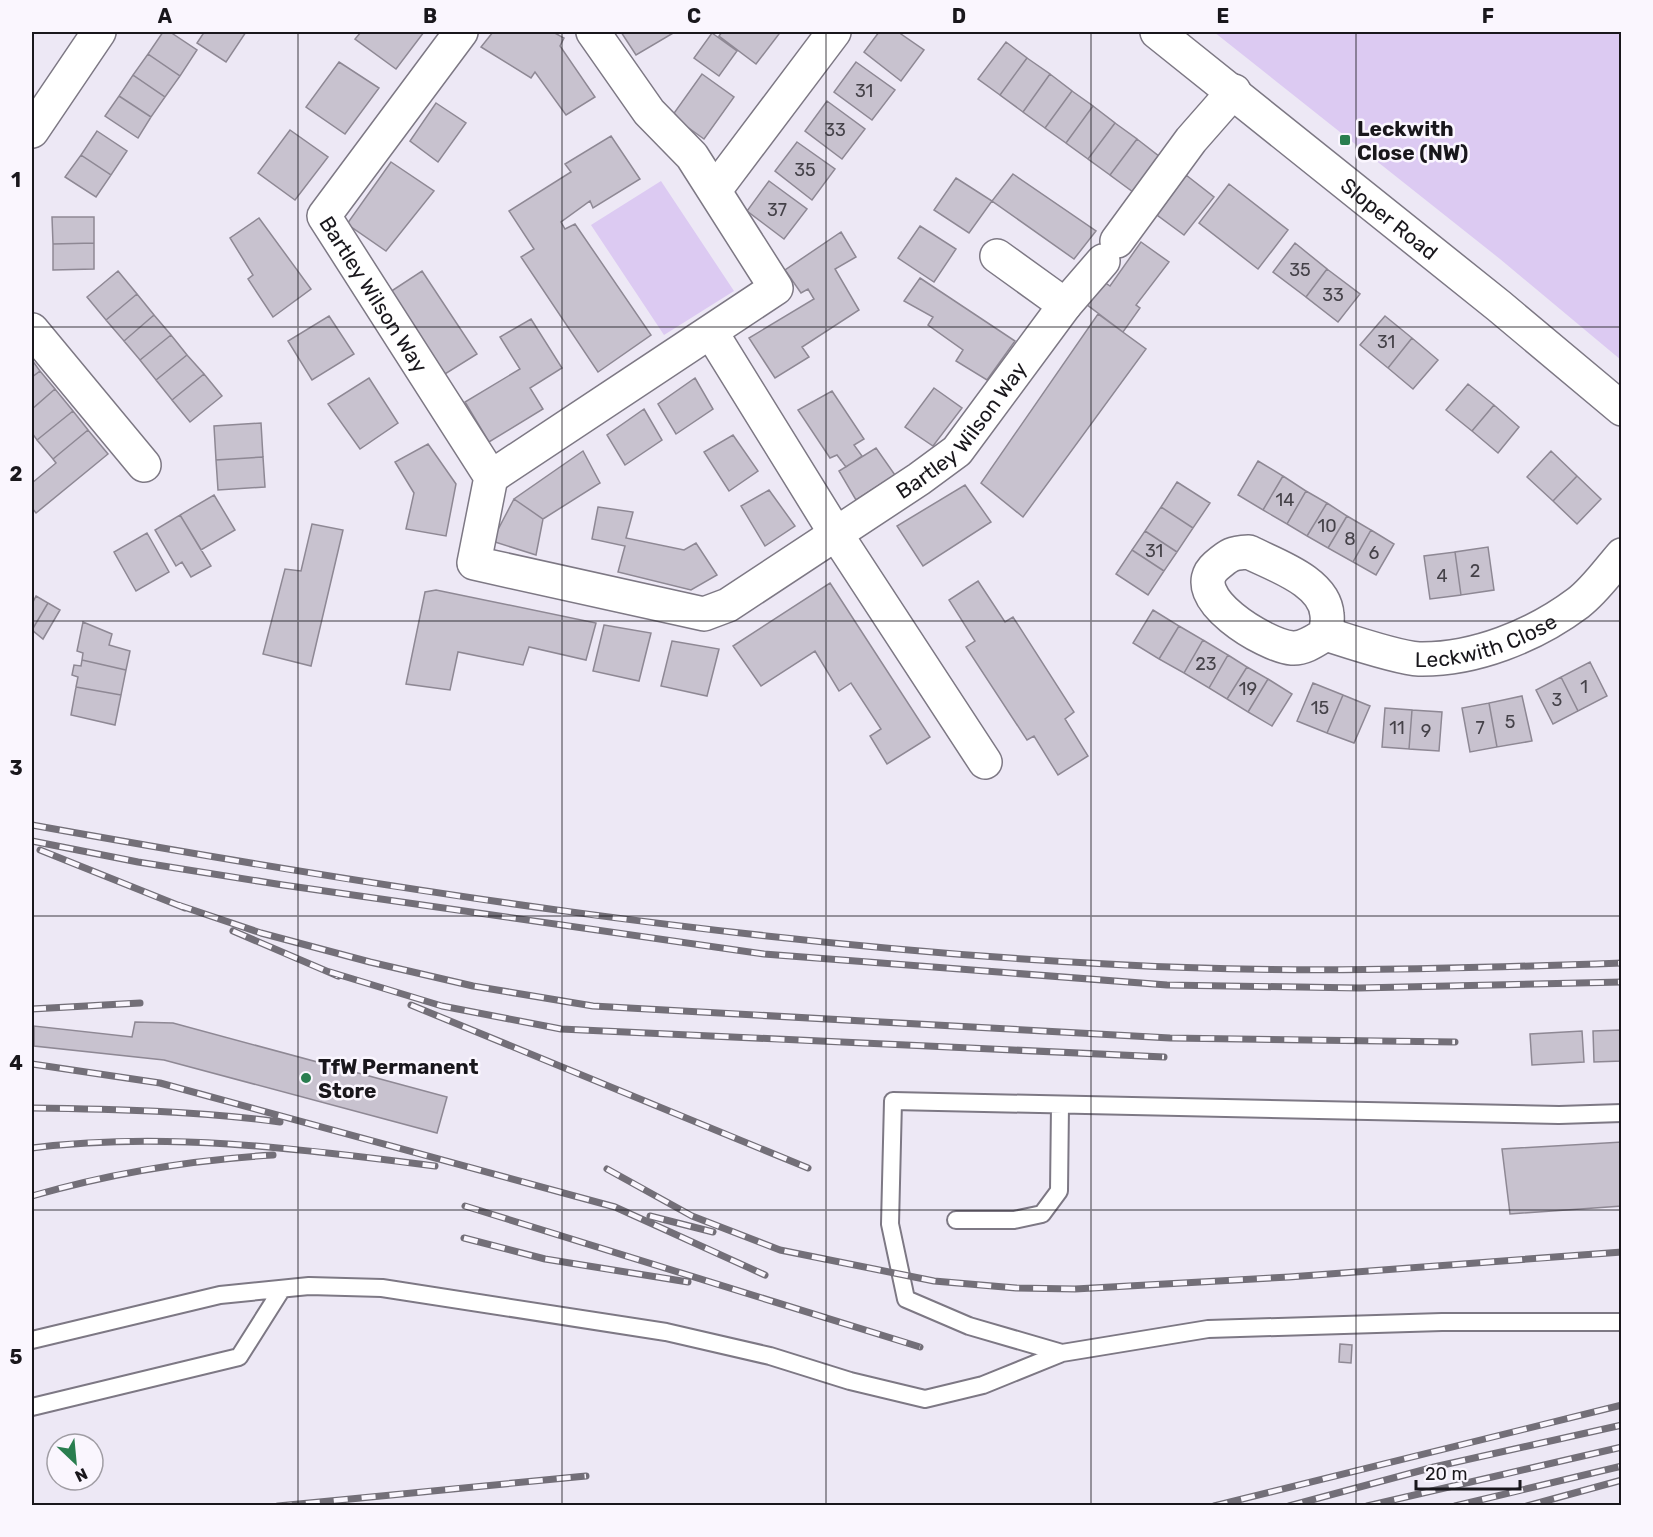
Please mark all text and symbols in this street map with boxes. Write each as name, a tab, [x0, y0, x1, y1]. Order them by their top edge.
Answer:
text: A	[158, 4, 173, 28]
text: B	[423, 4, 437, 28]
text: C	[687, 4, 701, 28]
text: D	[952, 4, 966, 28]
text: E	[1217, 4, 1229, 28]
text: F	[1482, 4, 1494, 28]
house number: 31	[855, 80, 873, 102]
place label: Leckwith Close (NW)	[1357, 116, 1468, 165]
house number: 33	[824, 119, 846, 141]
marker: Leckwith Close (NW)	[1338, 133, 1352, 147]
house number: 35	[794, 159, 816, 181]
text: 1	[11, 168, 21, 192]
street label: Sloper Road	[1336, 172, 1443, 265]
house number: 37	[767, 199, 787, 221]
street label: Bartley Wilson Way	[315, 211, 433, 377]
house number: 35	[1289, 259, 1311, 281]
house number: 33	[1322, 284, 1344, 306]
house number: 31	[1377, 331, 1395, 353]
street label: Bartley Wilson Way	[891, 356, 1032, 503]
text: 2	[10, 462, 23, 486]
house number: 14	[1276, 489, 1294, 511]
house number: 10	[1317, 515, 1337, 537]
house number: 8	[1344, 528, 1356, 550]
house number: 31	[1145, 540, 1163, 562]
house number: 6	[1369, 542, 1380, 564]
house number: 2	[1470, 560, 1480, 582]
house number: 4	[1436, 565, 1448, 587]
street label: Leckwith Close	[1415, 608, 1561, 672]
house number: 23	[1195, 653, 1217, 675]
house number: 1	[1580, 676, 1588, 698]
house number: 19	[1239, 678, 1257, 700]
house number: 3	[1552, 689, 1562, 711]
house number: 15	[1311, 697, 1329, 719]
house number: 5	[1505, 711, 1515, 733]
house number: 11	[1389, 717, 1405, 739]
house number: 7	[1475, 717, 1485, 739]
house number: 9	[1421, 720, 1431, 742]
text: 3	[9, 756, 23, 780]
text: 4	[9, 1051, 23, 1075]
place label: TfW Permanent Store	[318, 1054, 479, 1103]
marker: TfW Permanent Store	[299, 1071, 313, 1085]
text: 5	[10, 1345, 23, 1369]
north arrow	[45, 1432, 105, 1492]
scale bar	[1416, 1453, 1520, 1491]
text: 20 m	[1425, 1463, 1467, 1485]
text: N	[72, 1464, 91, 1486]

